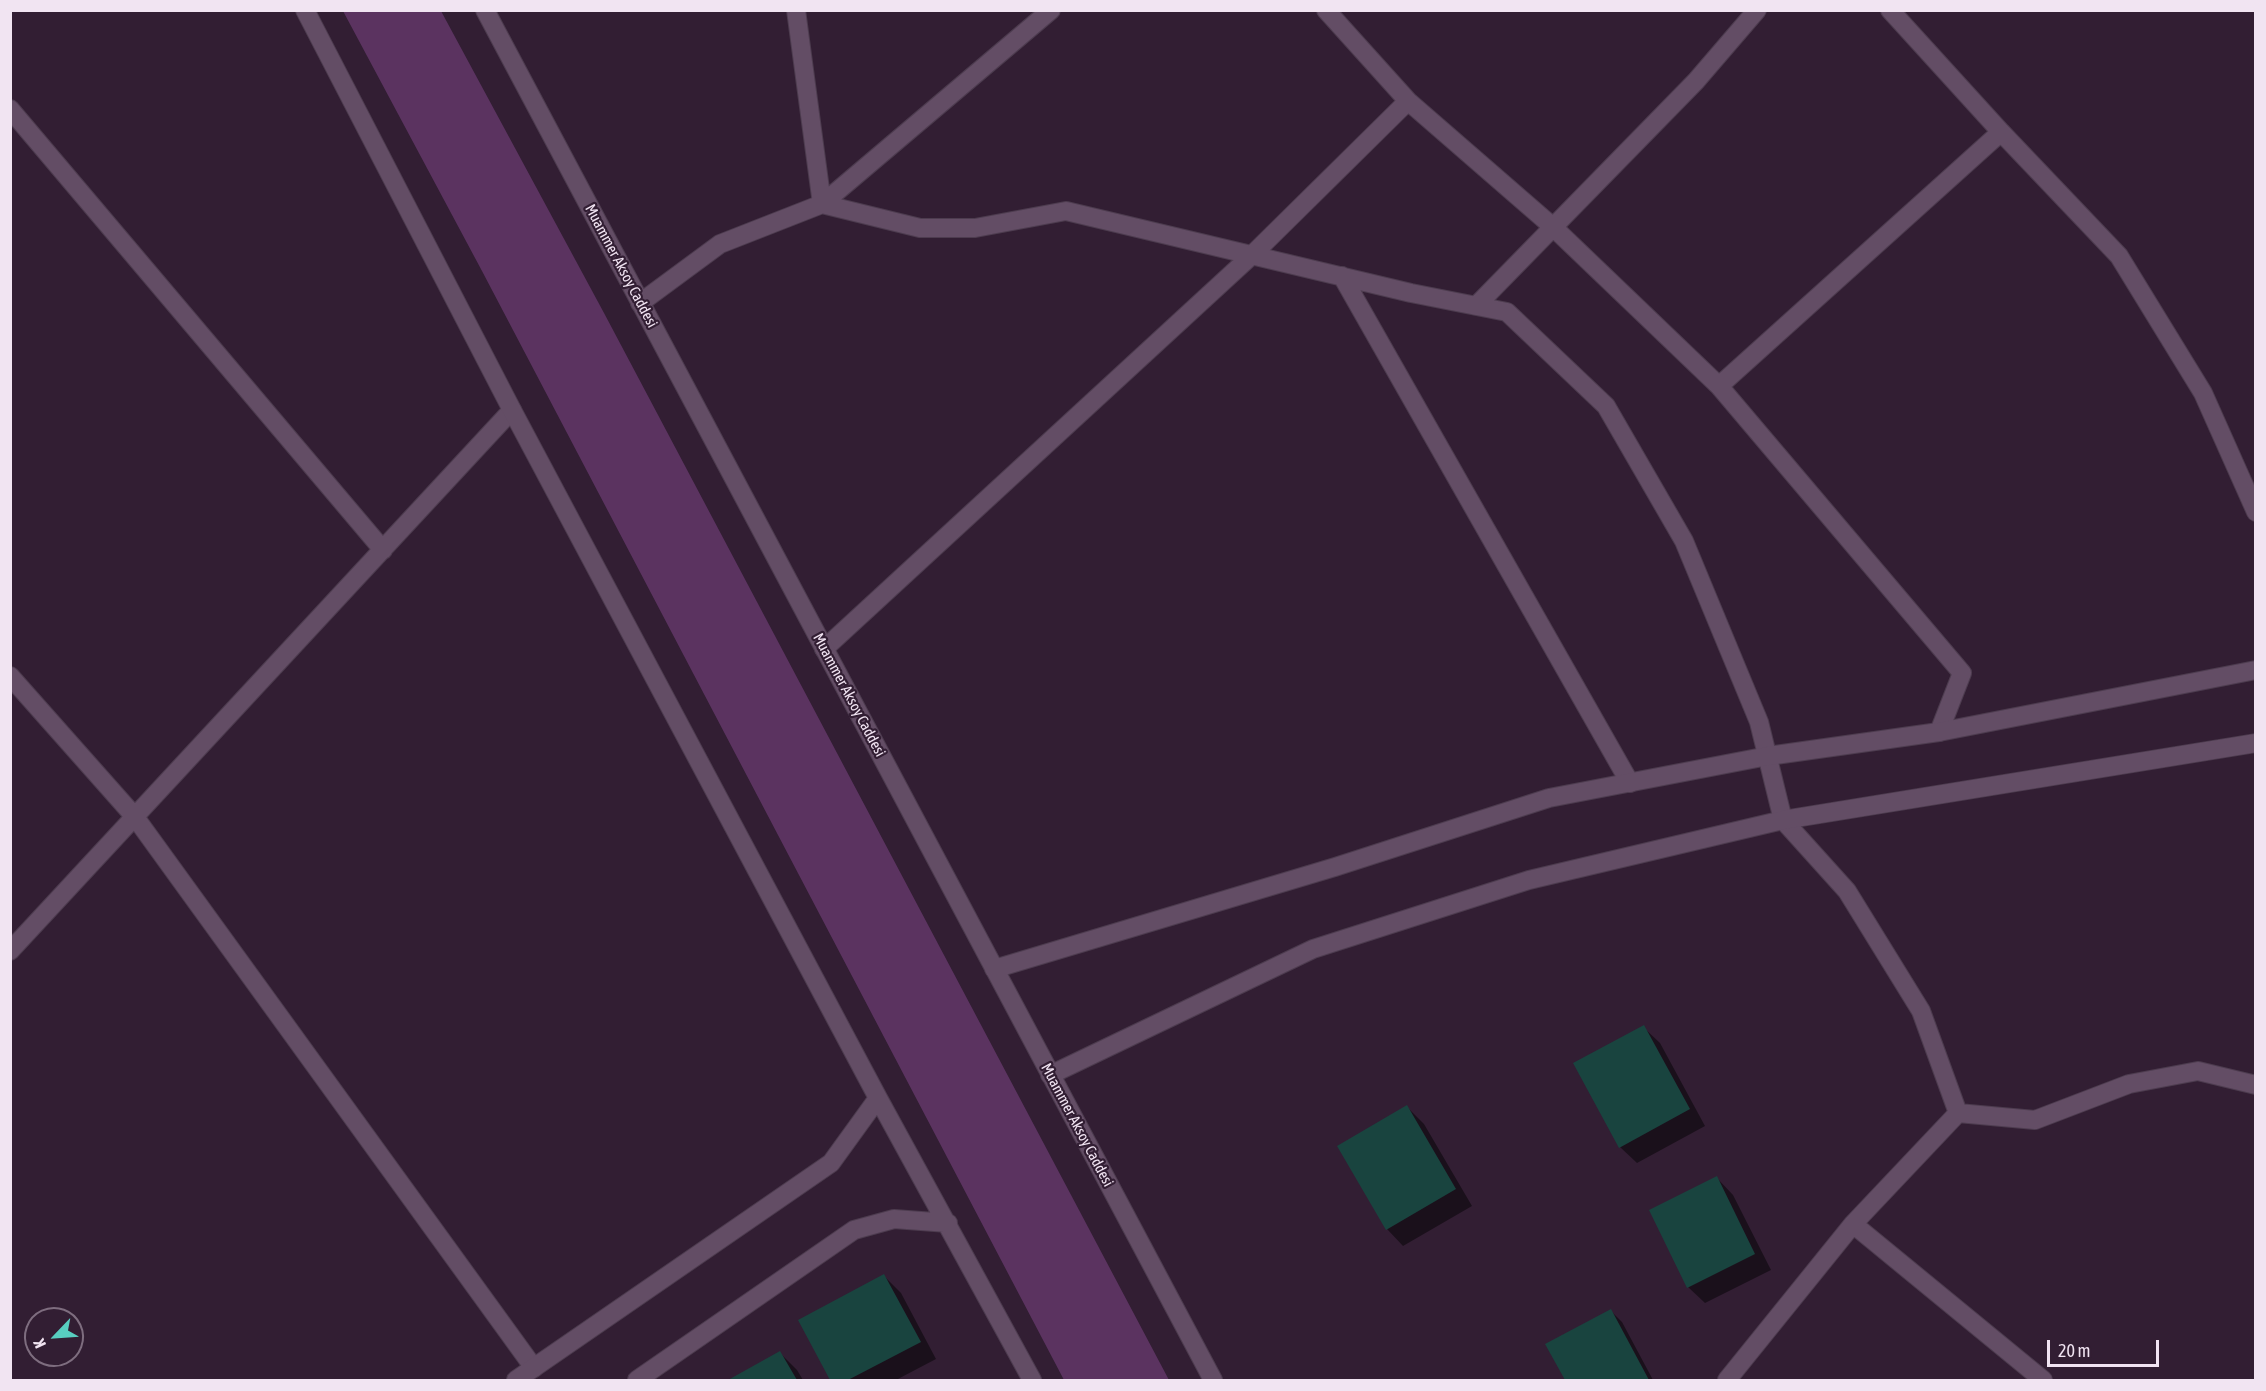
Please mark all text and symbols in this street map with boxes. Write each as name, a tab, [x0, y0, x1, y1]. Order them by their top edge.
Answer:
street label: Muammer Aksoy Caddesi	[581, 201, 661, 331]
street label: Muammer Aksoy Caddesi	[809, 630, 889, 760]
street label: Muammer Aksoy Caddesi	[1037, 1060, 1117, 1190]
north arrow	[24, 1307, 84, 1367]
scale bar	[2050, 1328, 2162, 1366]
text: K	[30, 1336, 49, 1351]
text: 20 m	[2058, 1340, 2090, 1361]

